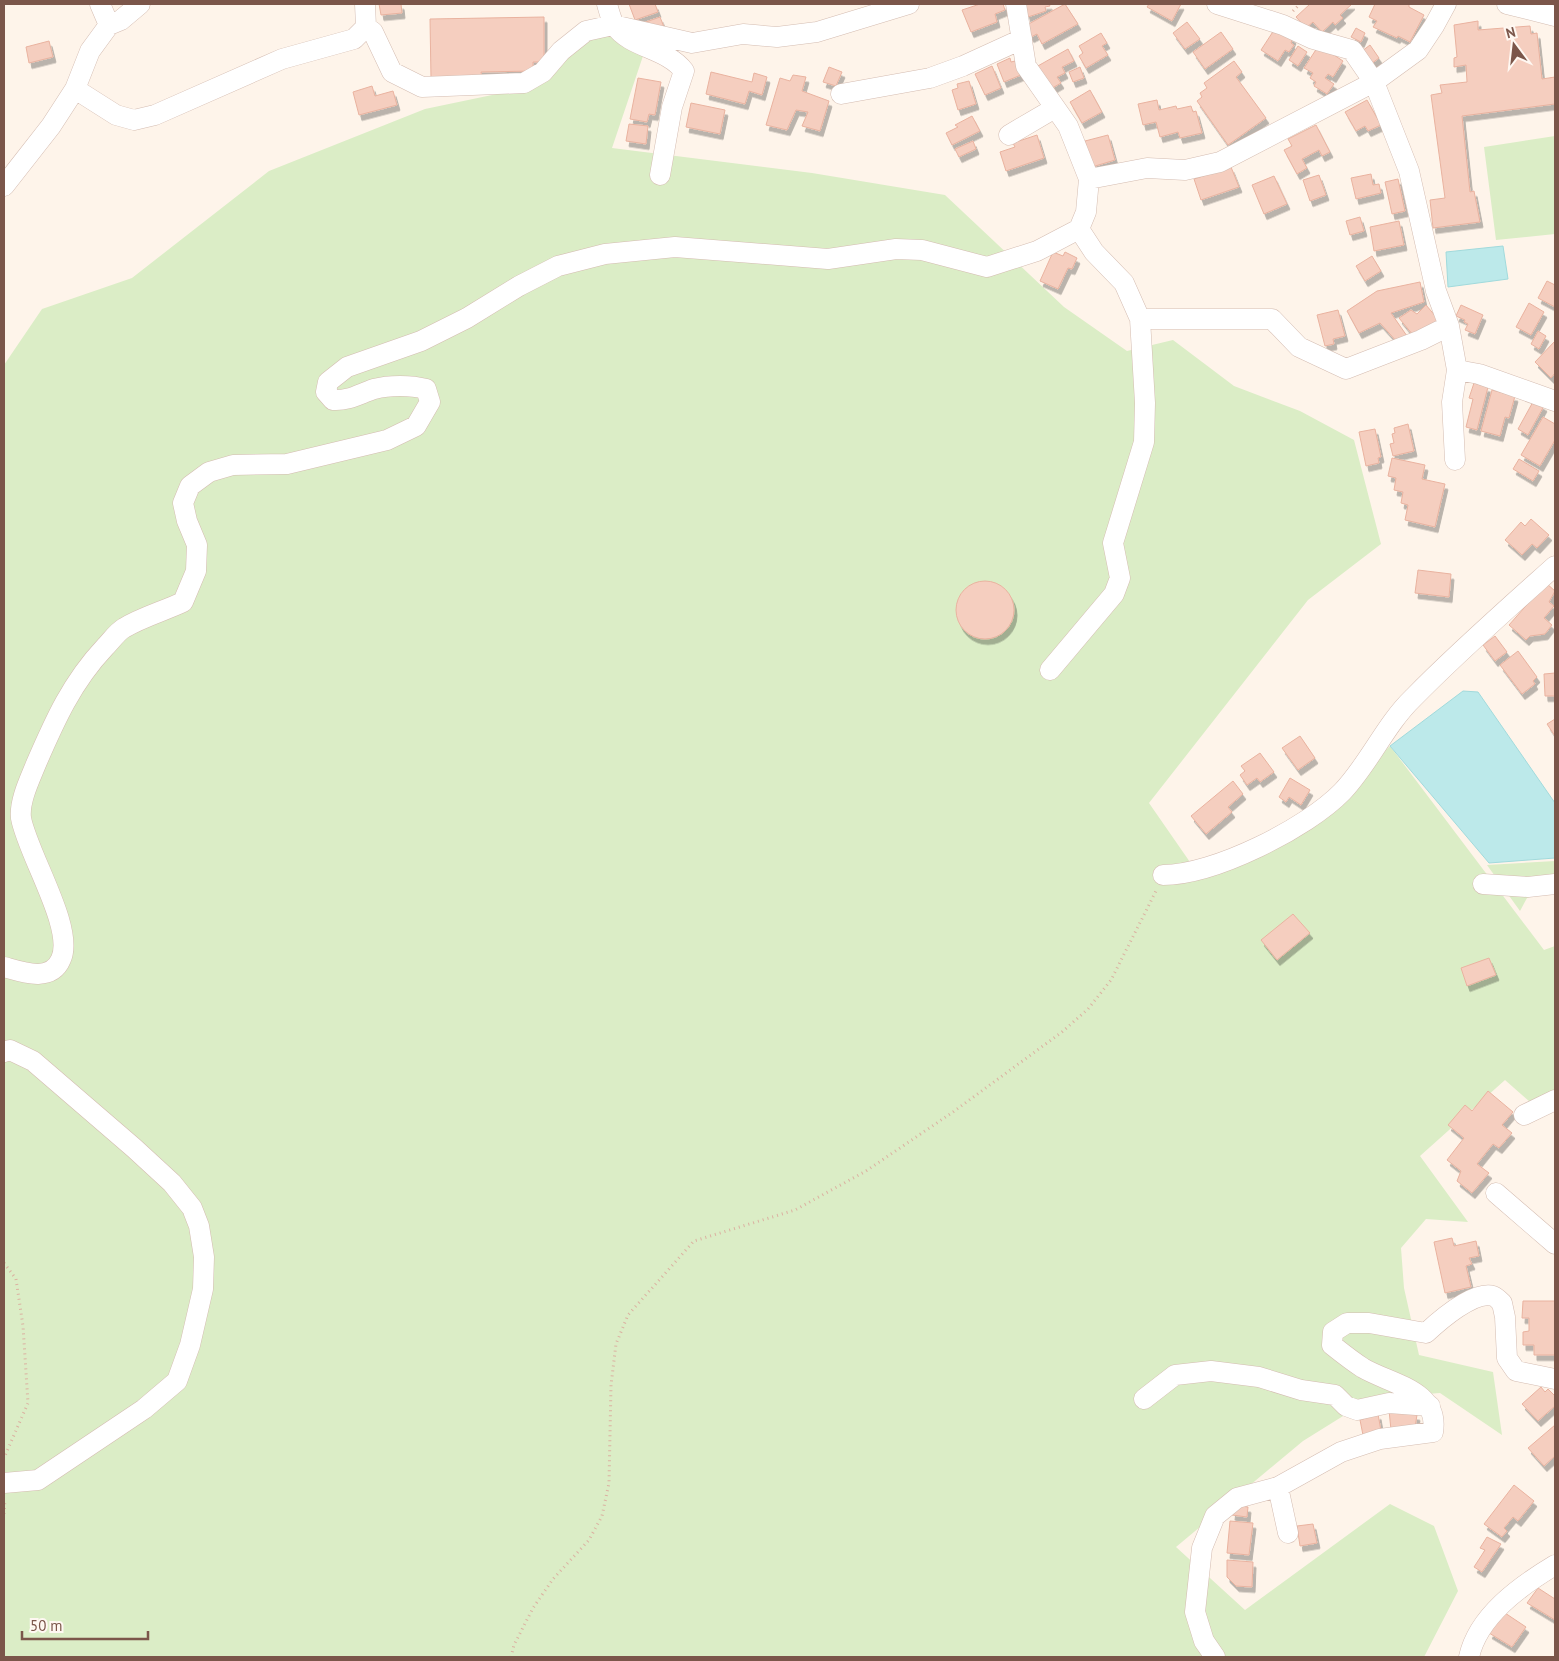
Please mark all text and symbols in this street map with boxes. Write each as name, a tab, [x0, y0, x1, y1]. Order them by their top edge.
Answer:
north arrow	[1489, 20, 1539, 70]
text: N	[1504, 23, 1517, 42]
scale bar	[22, 1608, 149, 1640]
text: 50 m	[30, 1616, 63, 1635]

